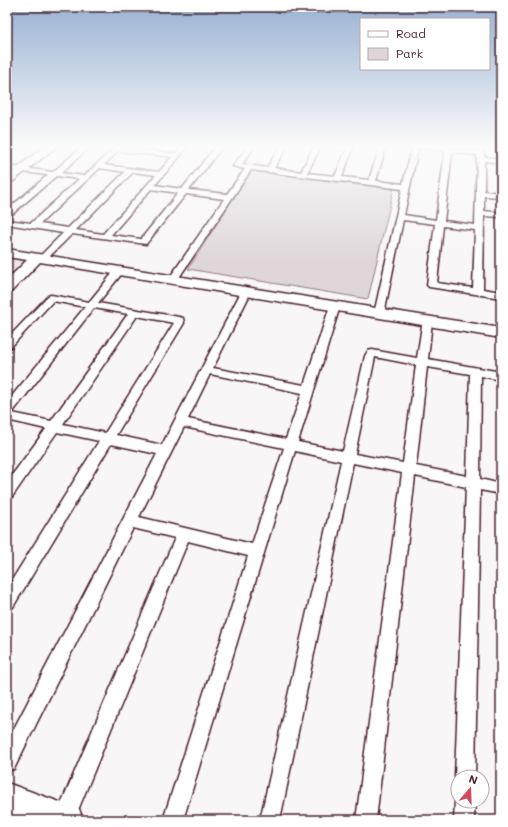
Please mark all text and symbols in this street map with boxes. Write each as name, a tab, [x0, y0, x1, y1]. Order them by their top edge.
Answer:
legend	[360, 18, 490, 70]
text: Road	[396, 25, 426, 41]
text: Park	[396, 45, 423, 61]
north arrow	[450, 769, 490, 809]
text: N	[467, 771, 480, 788]

